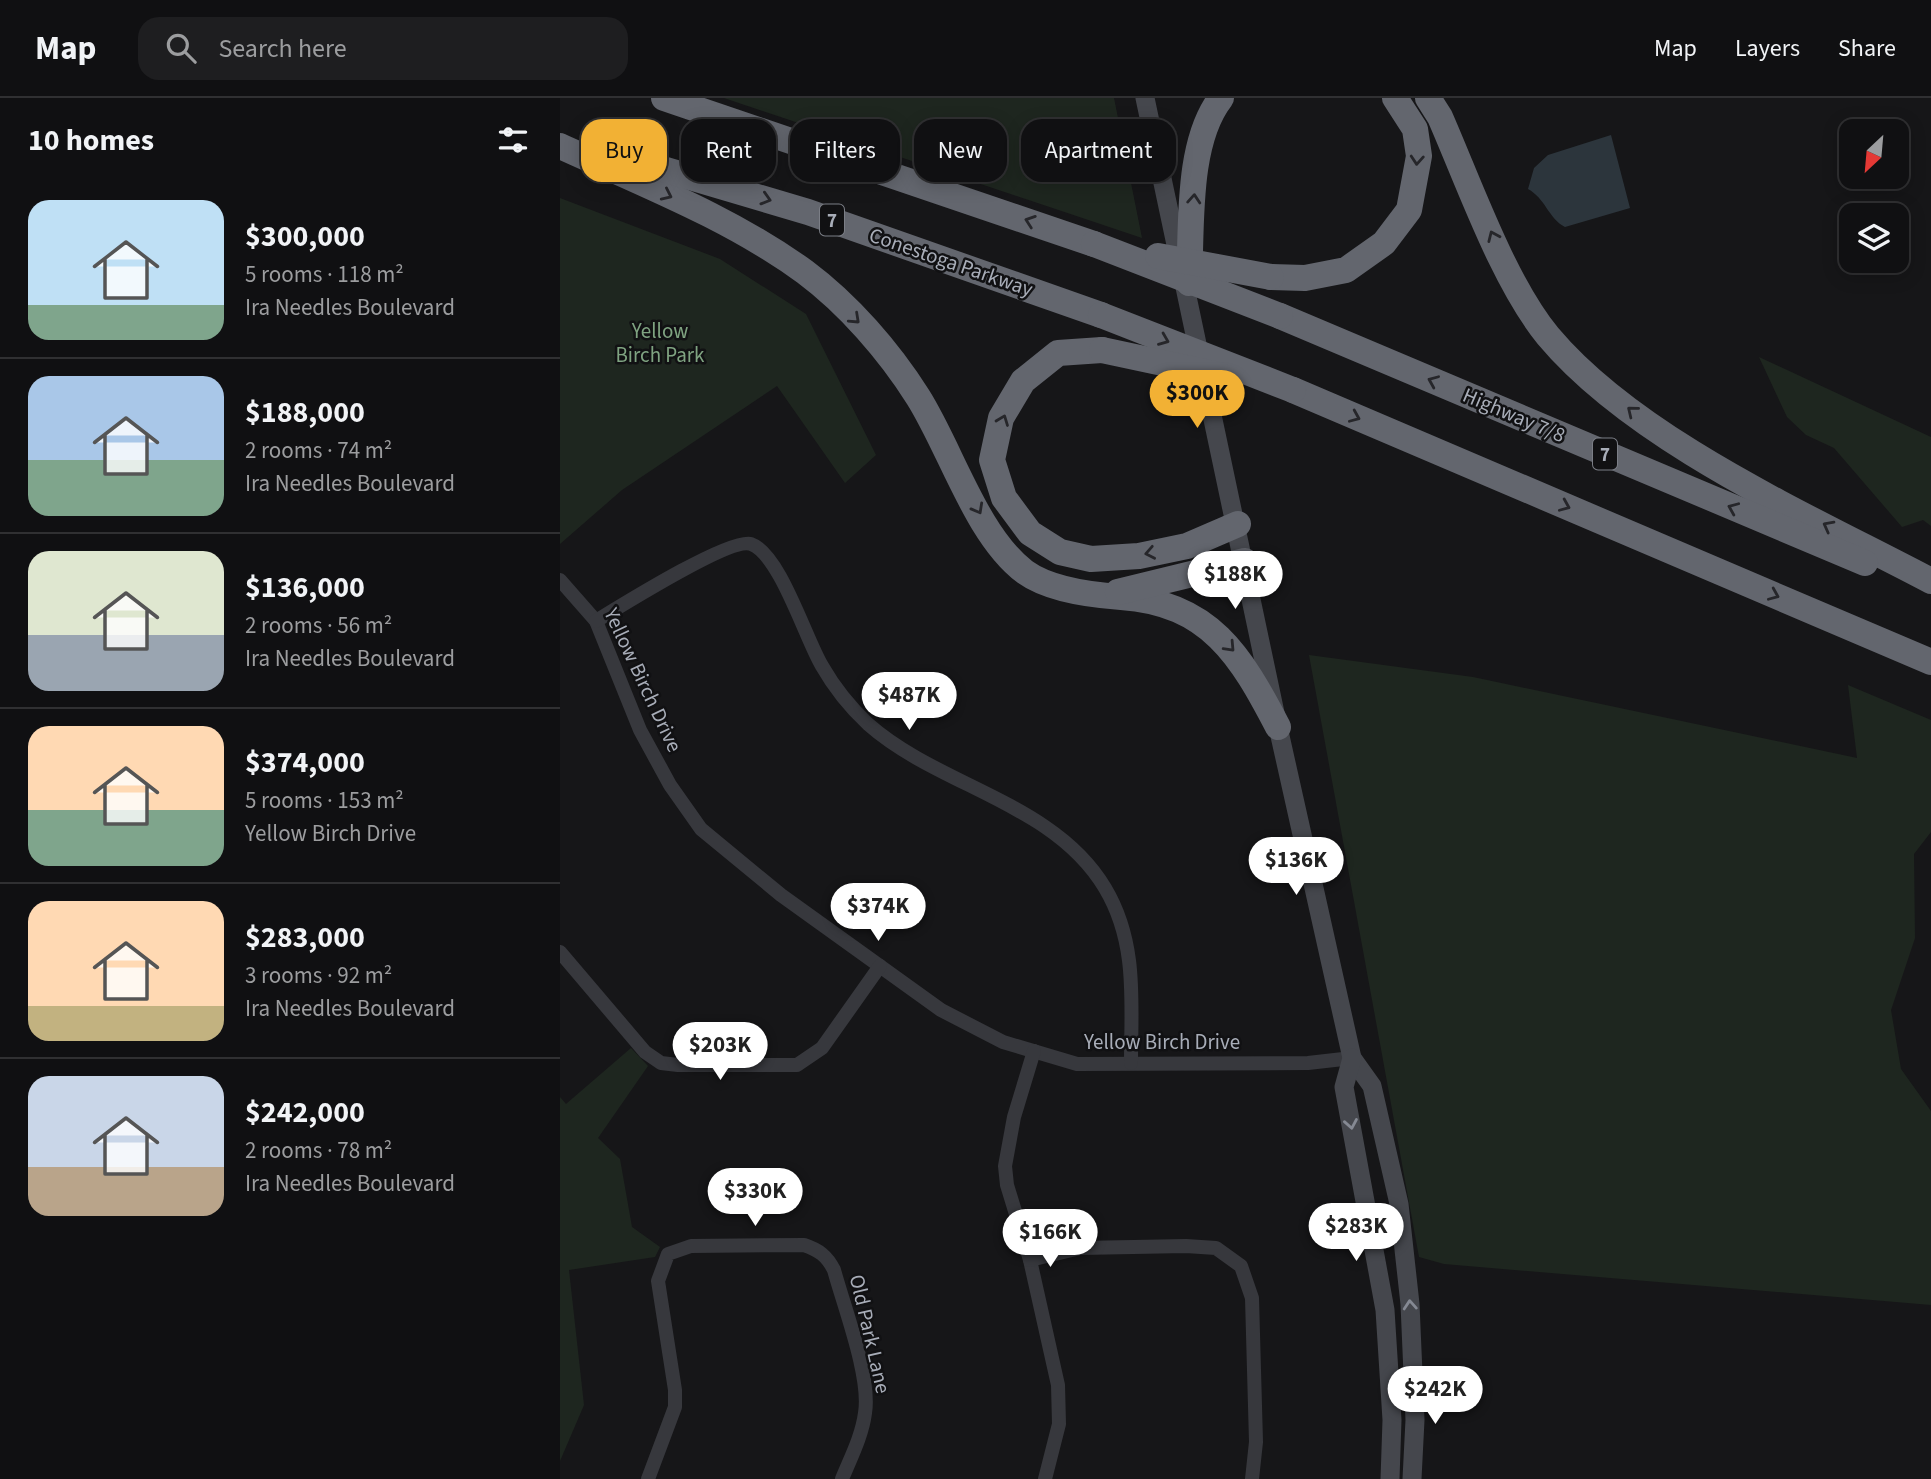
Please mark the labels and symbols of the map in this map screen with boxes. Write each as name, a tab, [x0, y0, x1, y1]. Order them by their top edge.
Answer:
north arrow	[1839, 119, 1909, 189]
one-way arrow	[1410, 155, 1425, 166]
one-way arrow	[659, 187, 672, 201]
one-way arrow	[760, 191, 772, 206]
one-way arrow	[1186, 193, 1201, 204]
road number: 7	[820, 204, 844, 236]
one-way arrow	[1024, 215, 1036, 229]
street label: Conestoga Parkway	[865, 220, 1037, 304]
one-way arrow	[1487, 230, 1501, 243]
one-way arrow	[847, 310, 860, 323]
park label: Yellow Birch Park	[615, 316, 705, 370]
one-way arrow	[1158, 331, 1170, 345]
pin: $300K	[1148, 370, 1246, 430]
one-way arrow	[1428, 375, 1440, 389]
street label: Highway 7/8	[1458, 380, 1570, 450]
one-way arrow	[1627, 406, 1639, 419]
one-way arrow	[1348, 409, 1361, 423]
one-way arrow	[994, 415, 1008, 427]
road number: 7	[1593, 438, 1617, 470]
one-way arrow	[1558, 498, 1570, 512]
one-way arrow	[970, 502, 983, 514]
one-way arrow	[1727, 502, 1739, 516]
one-way arrow	[1822, 521, 1835, 535]
one-way arrow	[1144, 545, 1156, 560]
pin: $188K	[1186, 552, 1284, 611]
one-way arrow	[1767, 587, 1779, 601]
street label: Yellow Birch Drive	[596, 602, 690, 757]
one-way arrow	[1222, 639, 1234, 652]
pin: $487K	[860, 672, 958, 732]
pin: $136K	[1247, 838, 1345, 897]
pin: $374K	[829, 884, 927, 943]
pin: $203K	[671, 1023, 769, 1082]
street label: Yellow Birch Drive	[1083, 1027, 1240, 1057]
one-way arrow	[1342, 1118, 1357, 1130]
pin: $330K	[706, 1168, 804, 1228]
pin: $283K	[1307, 1204, 1405, 1263]
pin: $166K	[1001, 1210, 1099, 1269]
street label: Old Park Lane	[842, 1272, 898, 1396]
one-way arrow	[1402, 1299, 1417, 1310]
pin: $242K	[1386, 1366, 1484, 1426]

